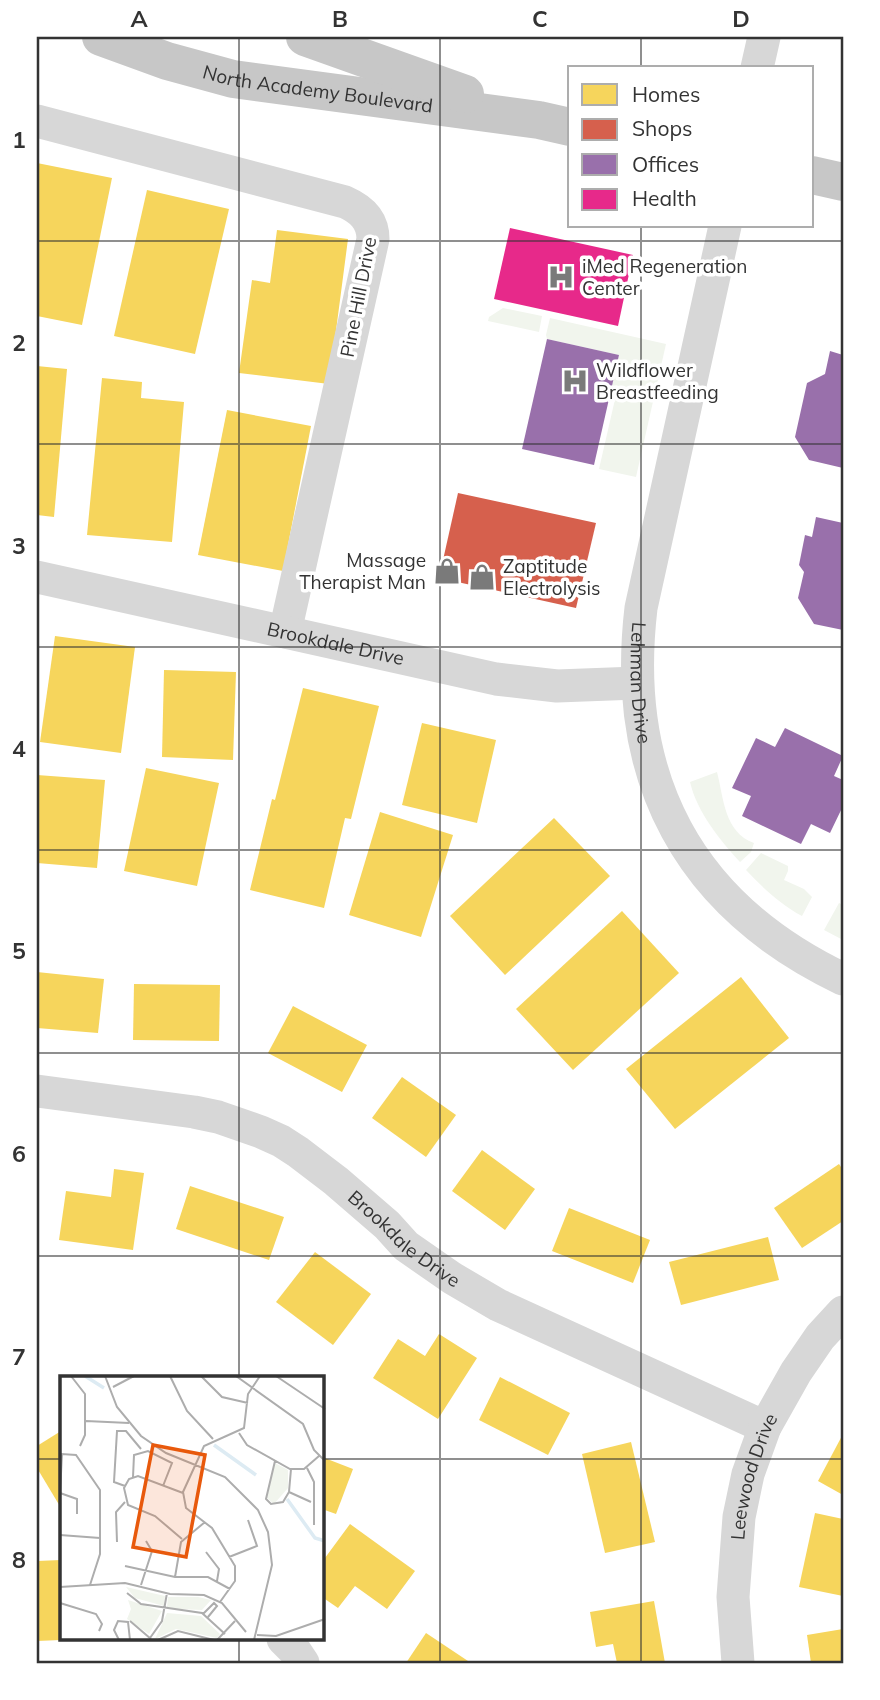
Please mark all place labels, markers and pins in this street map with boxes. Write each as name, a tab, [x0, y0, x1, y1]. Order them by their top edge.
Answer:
place label: iMed Regeneration Center	[582, 254, 747, 300]
hospital icon: iMed Regeneration Center	[546, 262, 576, 292]
place label: Wildflower Breastfeeding	[596, 358, 719, 404]
hospital icon: Wildflower Breastfeeding	[560, 366, 590, 396]
place label: Massage Therapist Man	[299, 548, 426, 594]
place label: Zaptitude Electrolysis	[503, 554, 601, 600]
shop icon: Massage Therapist Man	[432, 556, 462, 586]
shop icon: Zaptitude Electrolysis	[467, 562, 497, 592]

